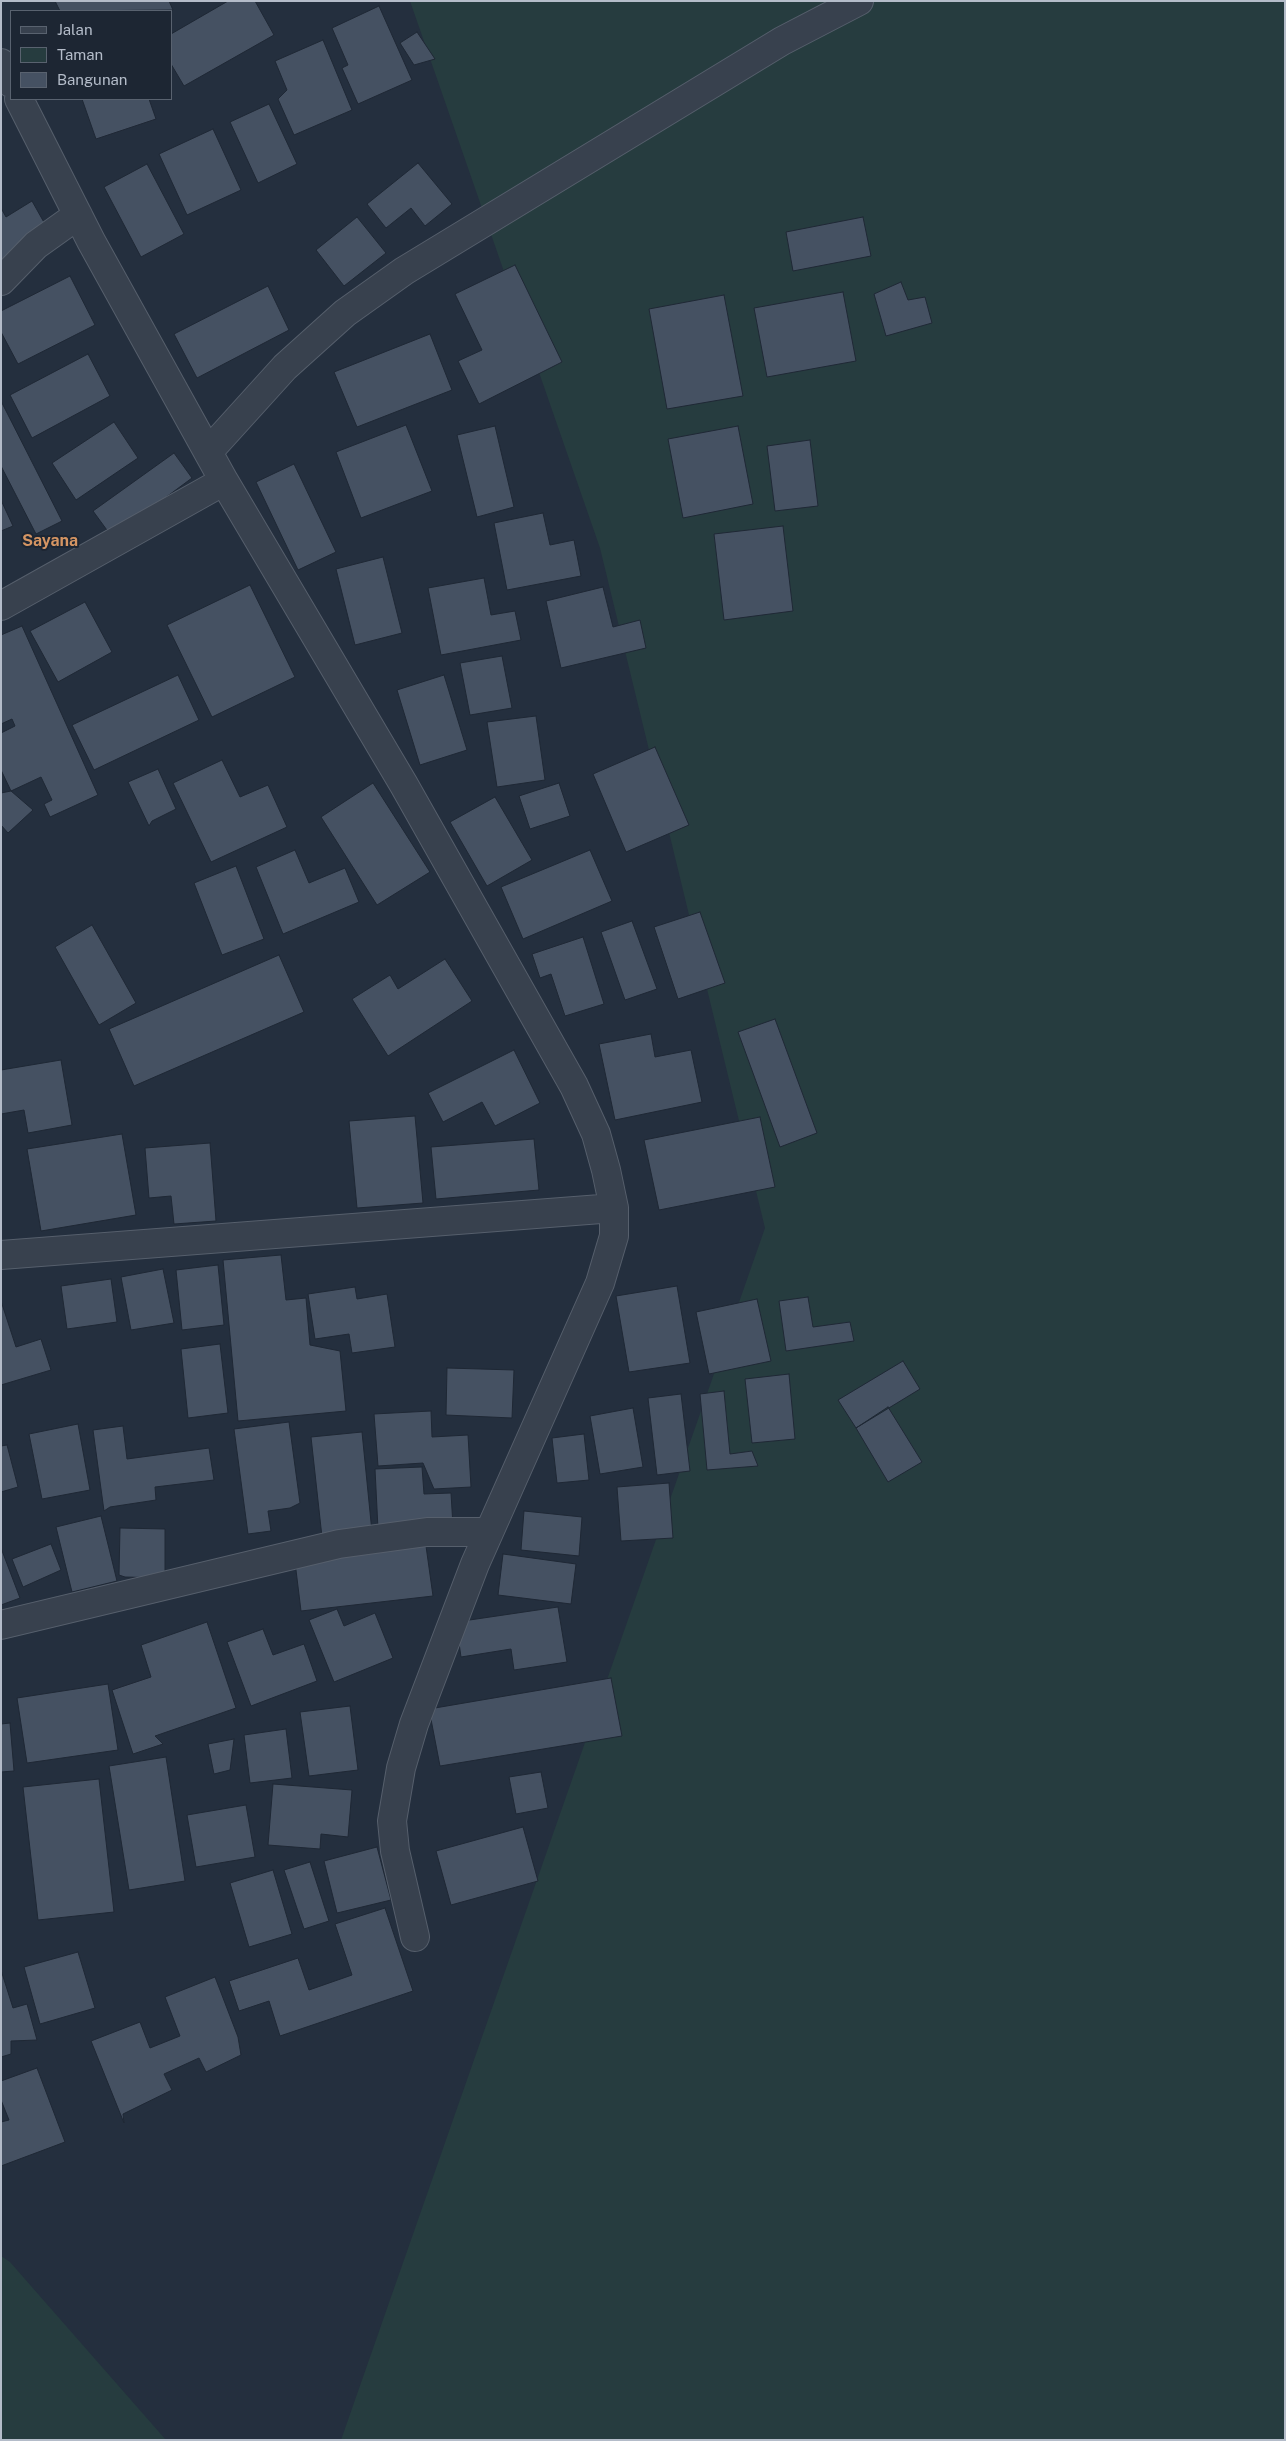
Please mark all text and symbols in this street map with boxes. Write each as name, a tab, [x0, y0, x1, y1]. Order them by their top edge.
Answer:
legend	[10, 10, 172, 100]
text: Jalan	[57, 21, 93, 38]
text: Taman	[57, 46, 103, 63]
text: Bangunan	[57, 71, 128, 88]
district label: Sayana	[22, 531, 78, 551]

